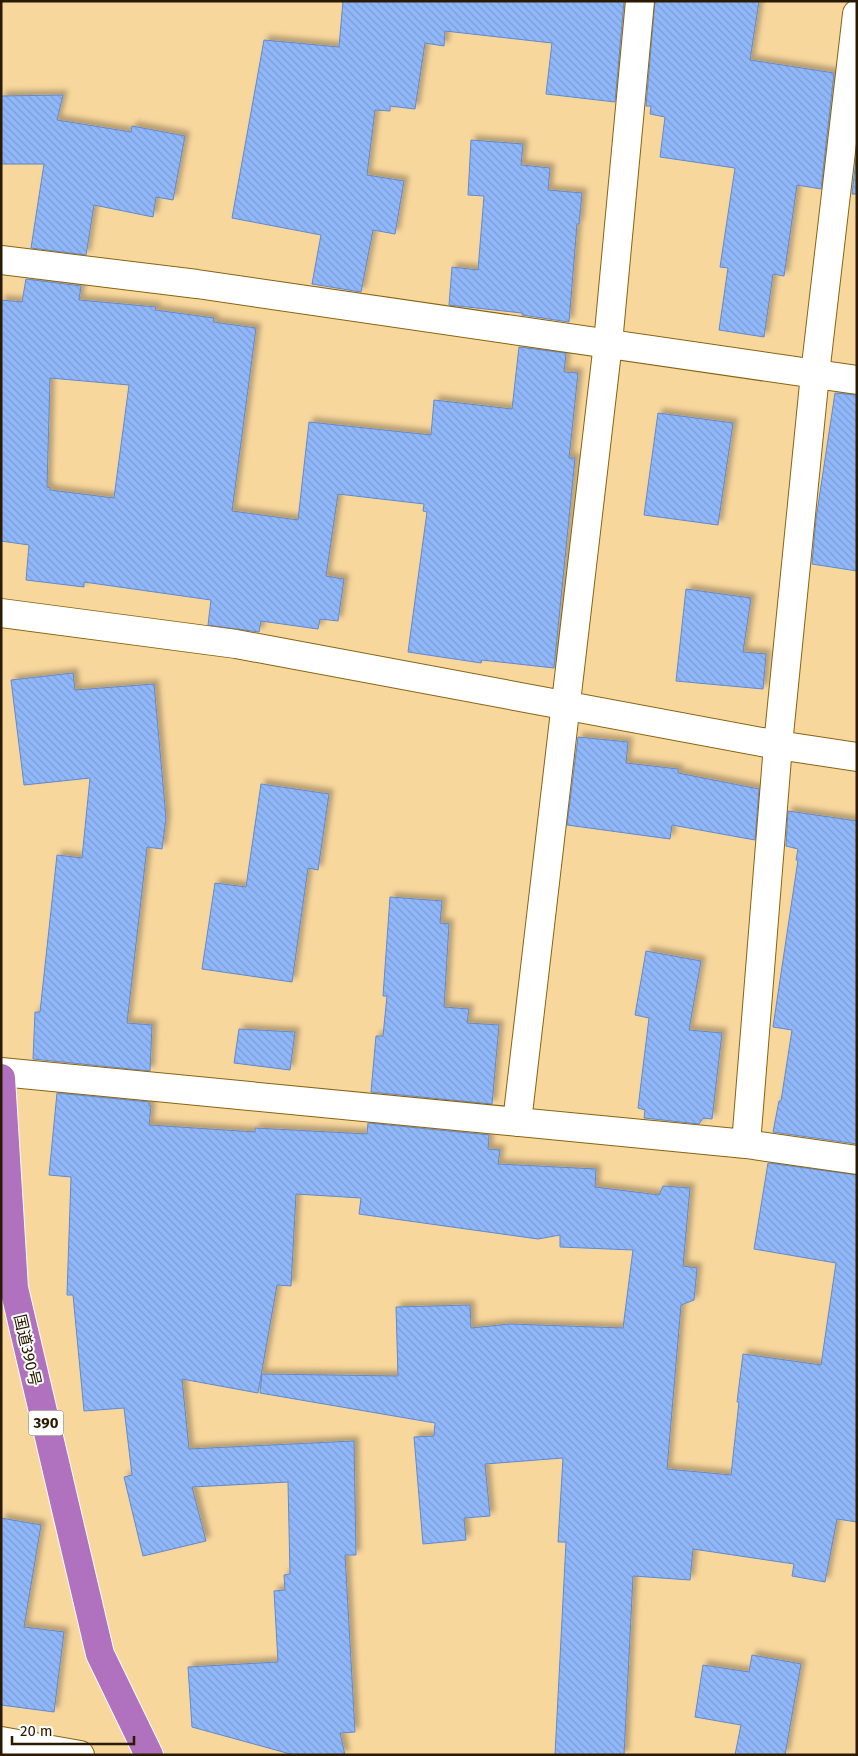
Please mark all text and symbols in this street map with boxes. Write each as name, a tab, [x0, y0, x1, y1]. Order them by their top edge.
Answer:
street label: 国道390号	[10, 1312, 45, 1388]
road number: 390	[28, 1410, 64, 1436]
scale bar	[12, 1714, 135, 1746]
text: 20 m	[20, 1722, 53, 1740]

